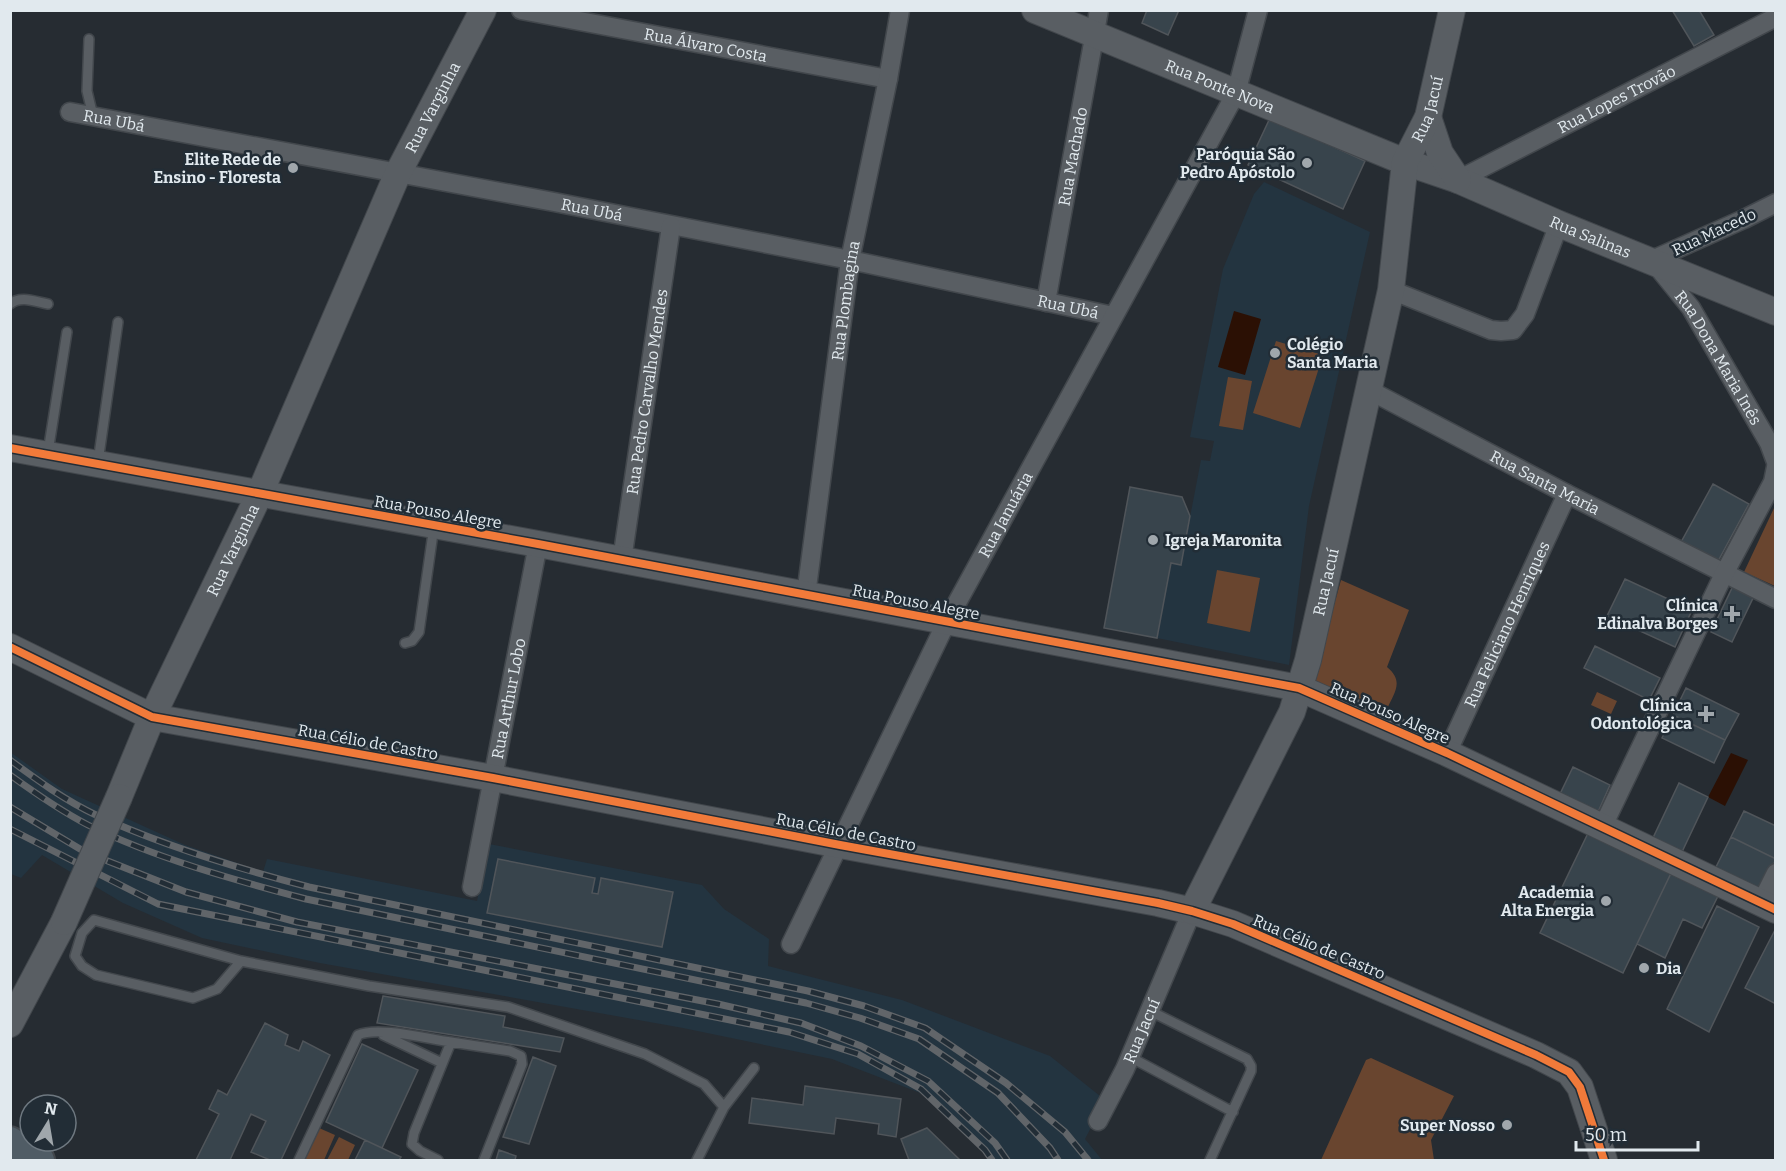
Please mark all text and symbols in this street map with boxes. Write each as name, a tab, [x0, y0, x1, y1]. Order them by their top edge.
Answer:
street label: Rua Álvaro Costa	[643, 24, 769, 66]
street label: Rua Ponte Nova	[1162, 55, 1278, 117]
street label: Rua Varginha	[401, 58, 464, 156]
street label: Rua Lopes Trovão	[1554, 61, 1679, 137]
street label: Rua Jacuí	[1407, 74, 1446, 145]
street label: Rua Ubá	[82, 105, 147, 135]
street label: Rua Machado	[1054, 105, 1091, 207]
place label: Paróquia São Pedro Apóstolo	[1180, 145, 1295, 182]
place label: Elite Rede de Ensino - Floresta	[153, 150, 281, 187]
marker: Paróquia São Pedro Apóstolo	[1300, 156, 1314, 170]
marker: Elite Rede de Ensino - Floresta	[286, 161, 300, 175]
street label: Rua Ubá	[560, 194, 625, 225]
street label: Rua Macedo	[1669, 204, 1759, 260]
street label: Rua Salinas	[1547, 212, 1634, 262]
street label: Rua Plombagina	[827, 239, 863, 362]
street label: Rua Dona Maria Inês	[1671, 287, 1766, 428]
street label: Rua Pedro Carvalho Mendes	[622, 288, 671, 496]
street label: Rua Ubá	[1036, 291, 1101, 322]
place label: Colégio Santa Maria	[1287, 335, 1378, 372]
marker: Colégio Santa Maria	[1268, 346, 1282, 360]
street label: Rua Santa Maria	[1487, 446, 1603, 519]
street label: Rua Januária	[974, 468, 1036, 561]
street label: Rua Pouso Alegre	[373, 491, 503, 533]
street label: Rua Varginha	[202, 501, 263, 599]
place label: Igreja Maronita	[1165, 531, 1282, 550]
marker: Igreja Maronita	[1146, 533, 1160, 547]
street label: Rua Feliciano Henriques	[1460, 538, 1553, 710]
street label: Rua Jacuí	[1309, 546, 1342, 618]
street label: Rua Pouso Alegre	[851, 580, 981, 624]
place label: Clínica Edinalva Borges	[1597, 596, 1718, 633]
marker: Clínica Edinalva Borges	[1723, 605, 1741, 623]
street label: Rua Arthur Lobo	[487, 637, 529, 760]
street label: Rua Pouso Alegre	[1327, 678, 1453, 748]
place label: Clínica Odontológica	[1591, 696, 1692, 733]
marker: Clínica Odontológica	[1697, 705, 1715, 723]
street label: Rua Célio de Castro	[296, 720, 440, 764]
street label: Rua Célio de Castro	[774, 809, 918, 855]
place label: Academia Alta Energia	[1501, 883, 1594, 920]
marker: Academia Alta Energia	[1599, 894, 1613, 908]
street label: Rua Célio de Castro	[1250, 910, 1388, 984]
place label: Dia	[1656, 959, 1681, 978]
marker: Dia	[1637, 961, 1651, 975]
street label: Rua Jacuí	[1119, 995, 1163, 1066]
north arrow	[18, 1093, 78, 1153]
text: N	[43, 1098, 59, 1119]
scale bar	[1576, 1114, 1698, 1152]
place label: Super Nosso	[1400, 1116, 1495, 1135]
marker: Super Nosso	[1500, 1118, 1514, 1132]
text: 50 m	[1585, 1124, 1627, 1146]

